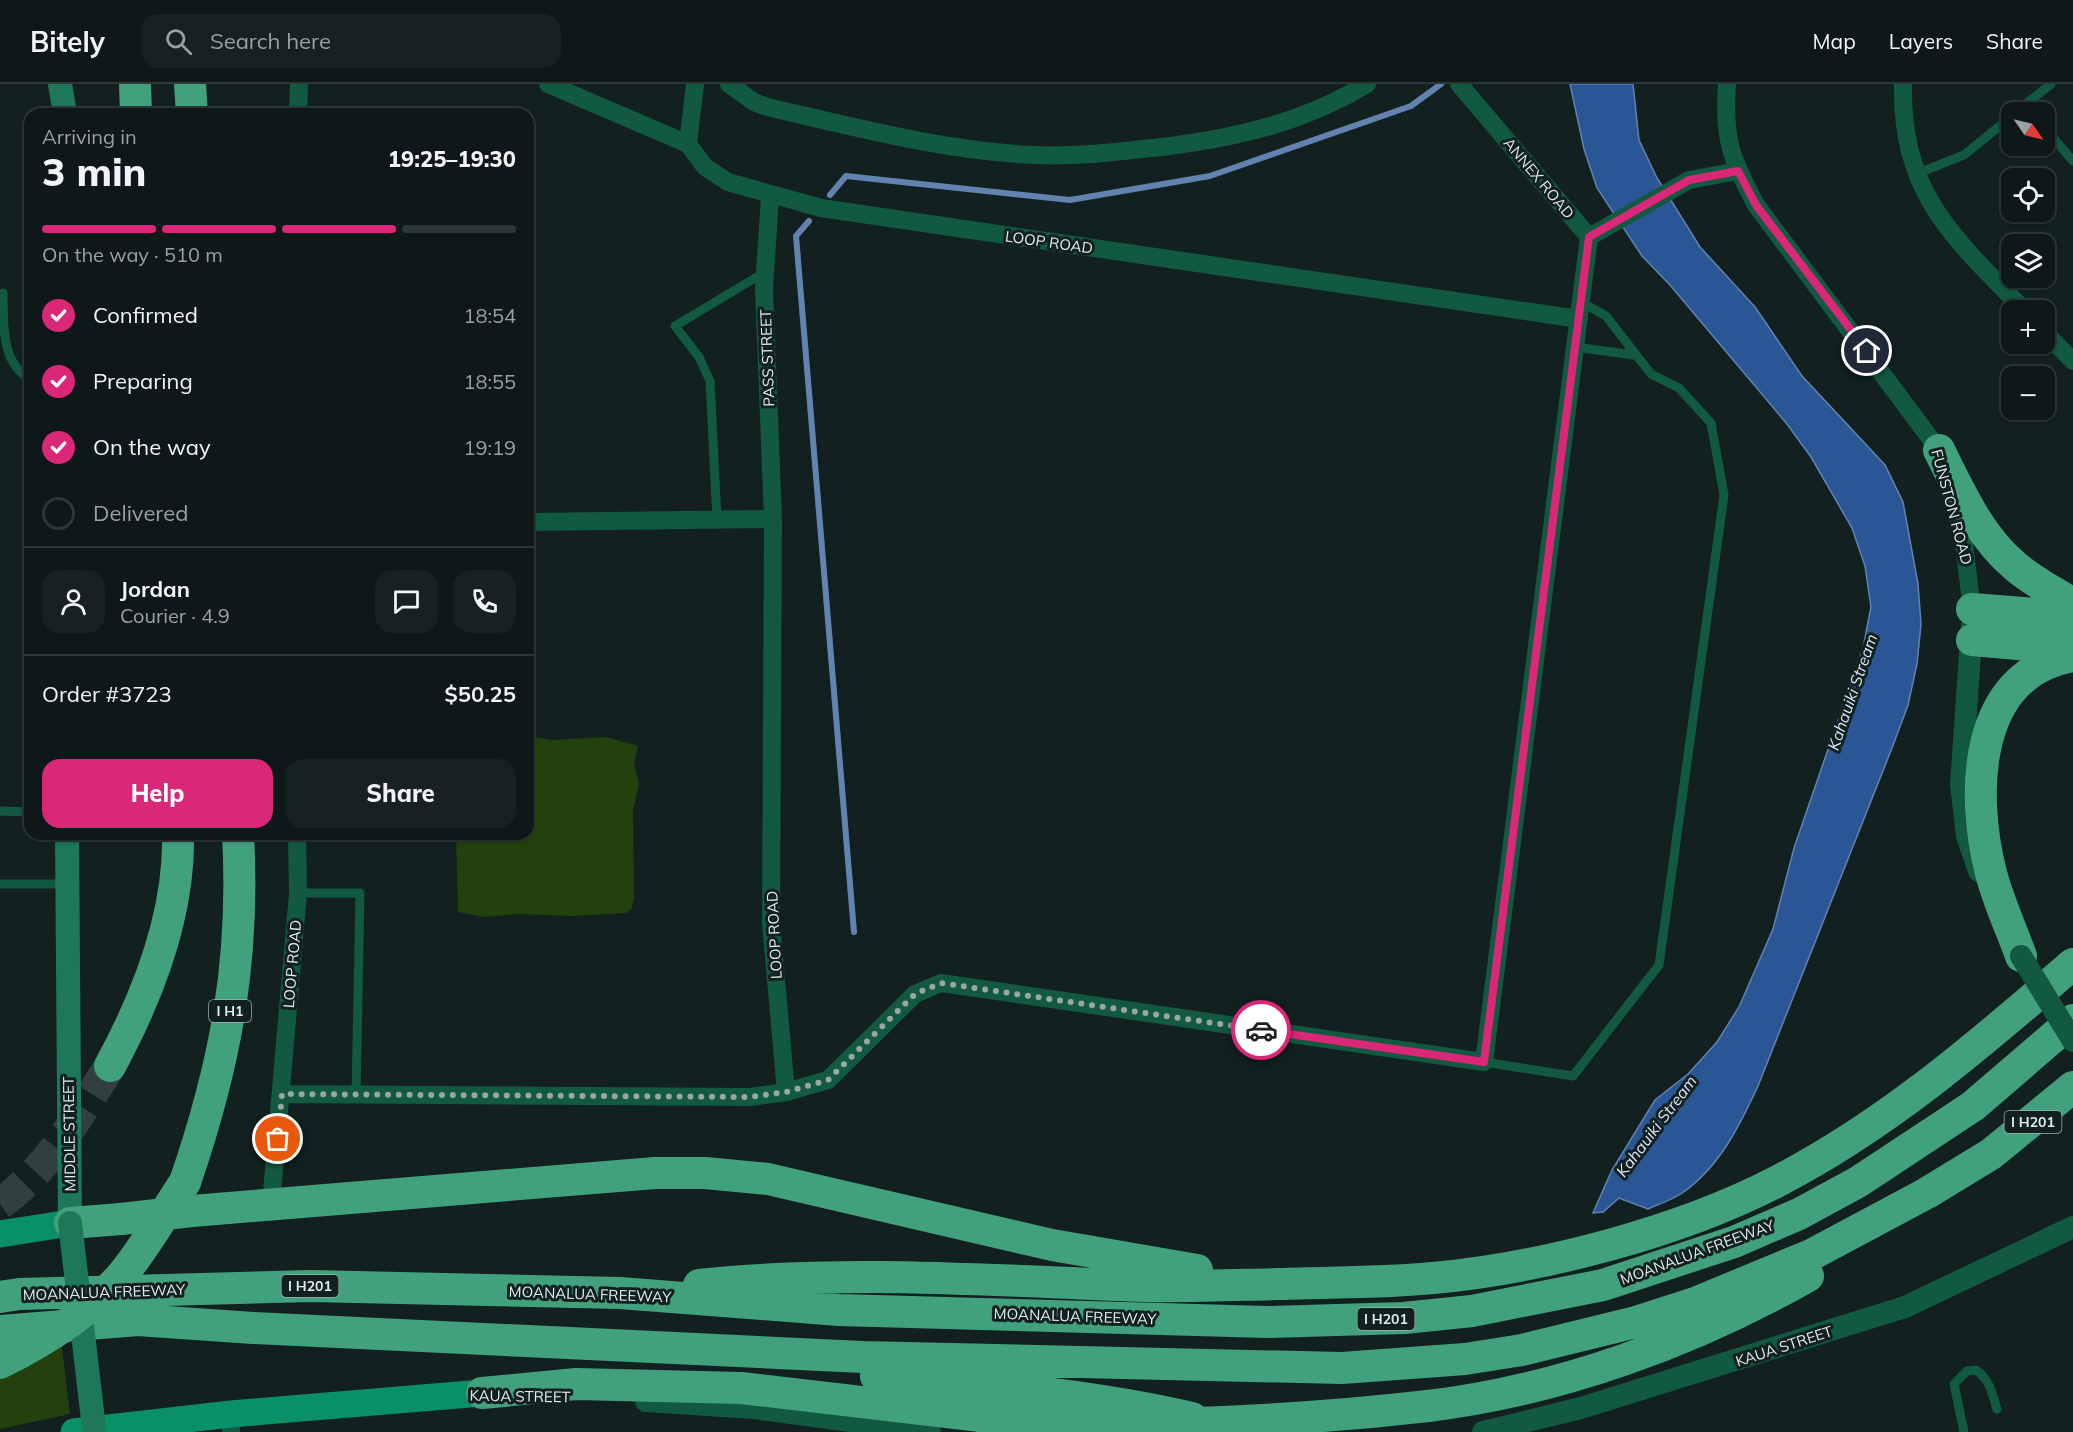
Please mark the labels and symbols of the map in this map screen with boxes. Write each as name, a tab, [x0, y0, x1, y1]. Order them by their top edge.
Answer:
north arrow	[2001, 102, 2055, 156]
street label: ANNEX ROAD	[1500, 134, 1578, 222]
street label: LOOP ROAD	[1004, 226, 1094, 258]
street label: PASS STREET	[756, 309, 778, 407]
pin	[1841, 325, 1892, 376]
street label: FUNSTON ROAD	[1927, 447, 1977, 567]
water label: Kahauiki Stream	[1823, 631, 1881, 753]
street label: LOOP ROAD	[762, 890, 786, 980]
street label: LOOP ROAD	[279, 919, 305, 1009]
road number: I H1	[209, 1000, 251, 1022]
courier	[1231, 1000, 1291, 1060]
water label: Kahauiki Stream	[1611, 1071, 1701, 1181]
street label: MIDDLE STREET	[58, 1076, 80, 1192]
road number: I H201	[2004, 1111, 2062, 1133]
pin	[252, 1113, 303, 1164]
street label: MOANALUA FREEWAY	[1617, 1215, 1777, 1289]
road number: I H201	[282, 1275, 338, 1297]
street label: MOANALUA FREEWAY	[22, 1280, 186, 1304]
street label: MOANALUA FREEWAY	[508, 1282, 672, 1306]
street label: MOANALUA FREEWAY	[993, 1304, 1157, 1328]
road number: I H201	[1358, 1308, 1414, 1330]
street label: KAUA STREET	[1733, 1321, 1835, 1371]
street label: KAUA STREET	[469, 1386, 571, 1406]

